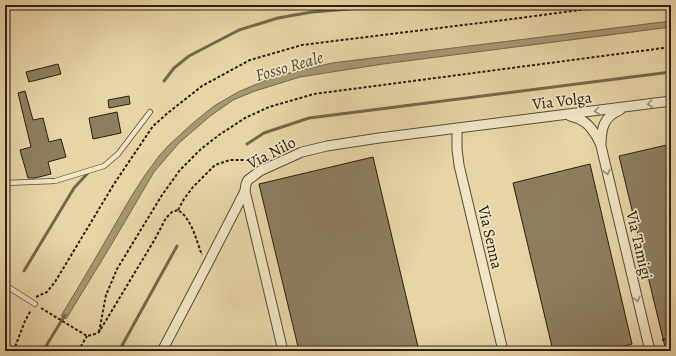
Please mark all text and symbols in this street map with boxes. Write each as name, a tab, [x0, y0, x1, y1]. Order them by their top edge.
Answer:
water label: Fosso Reale	[253, 46, 326, 87]
street label: Via Volga	[530, 86, 594, 116]
one-way arrow	[647, 99, 653, 108]
one-way arrow	[594, 106, 600, 115]
street label: Via Nilo	[242, 131, 300, 175]
one-way arrow	[603, 169, 611, 175]
street label: Via Senna	[472, 202, 508, 272]
street label: Via Tamigi	[620, 208, 658, 282]
one-way arrow	[633, 295, 641, 302]

